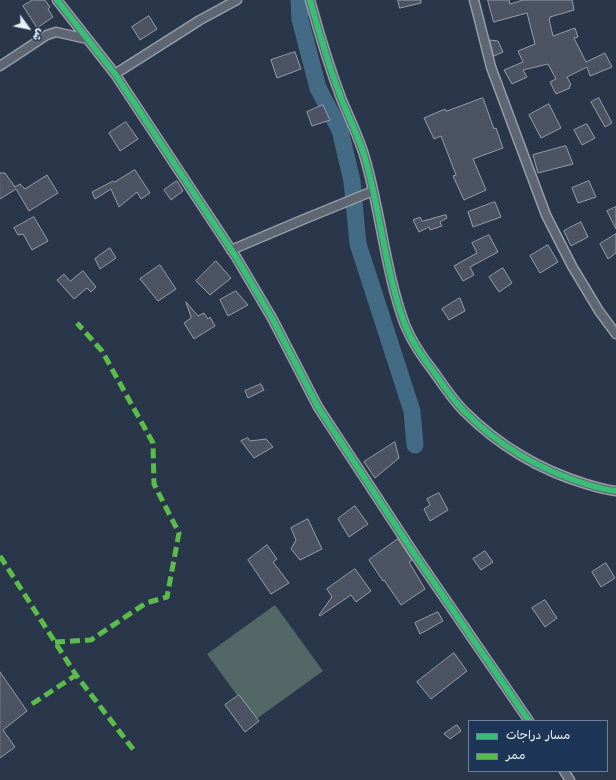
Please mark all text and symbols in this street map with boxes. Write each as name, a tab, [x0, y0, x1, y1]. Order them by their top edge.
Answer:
north arrow	[8, 8, 48, 48]
text: ش	[29, 26, 48, 44]
legend	[468, 720, 608, 772]
text: مسار دراجات	[506, 727, 570, 743]
text: ممر	[506, 747, 525, 763]

